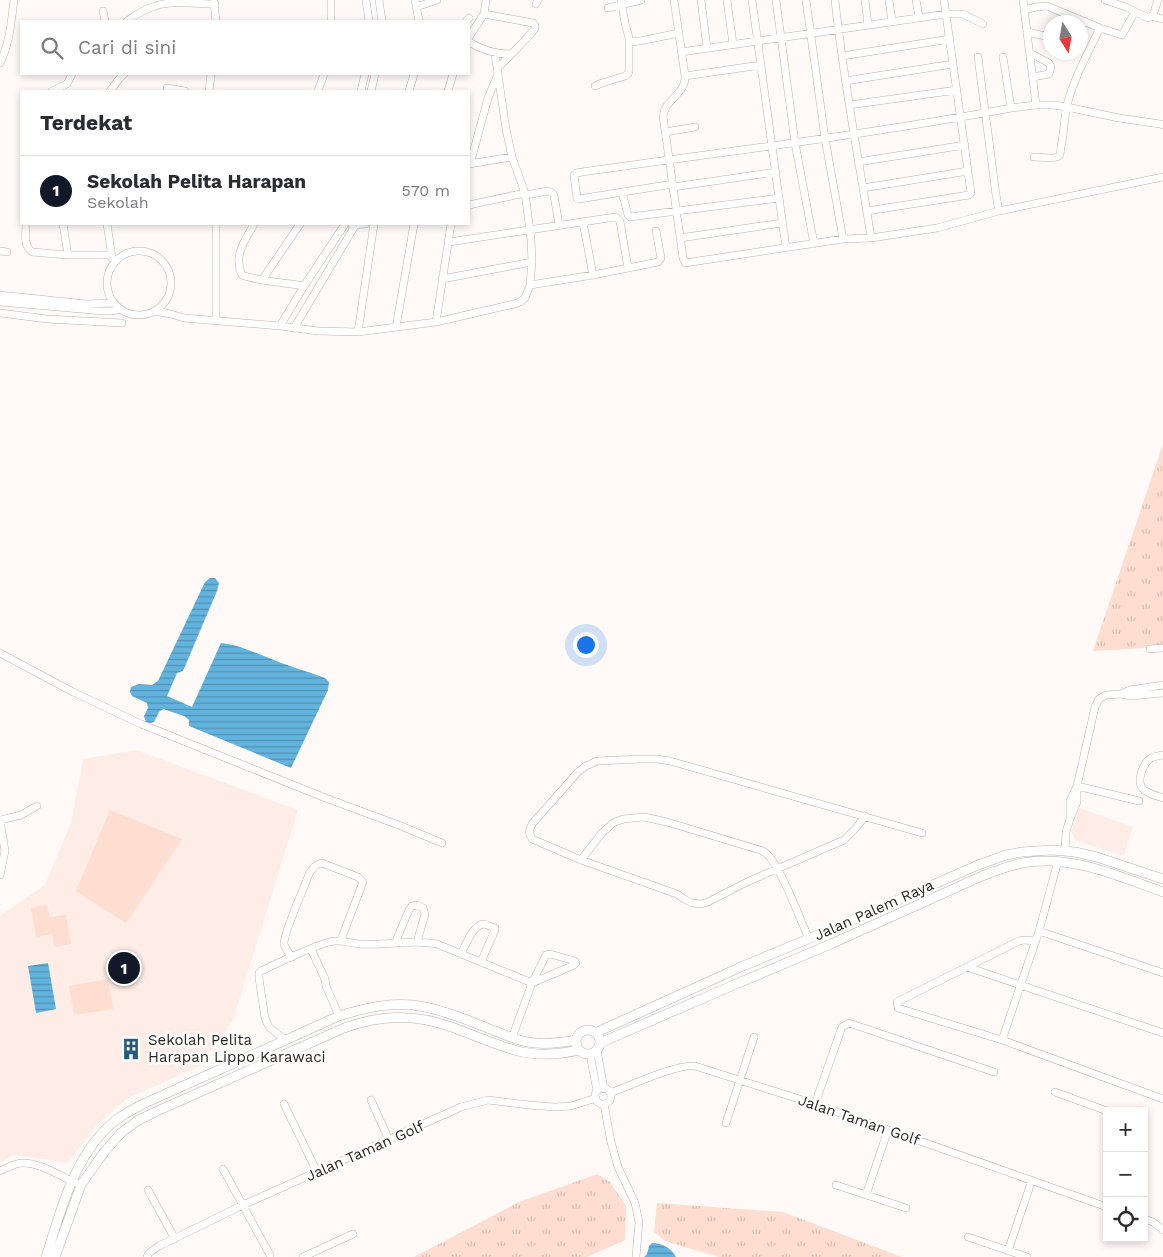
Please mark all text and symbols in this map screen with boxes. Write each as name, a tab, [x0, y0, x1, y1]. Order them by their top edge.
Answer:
north arrow	[1043, 15, 1088, 60]
search box	[20, 20, 470, 75]
icon: search	[38, 34, 66, 62]
text: Cari di sini	[78, 36, 176, 59]
text: Terdekat	[40, 110, 132, 135]
text: Sekolah Pelita Harapan	[87, 170, 306, 193]
text: 1	[53, 181, 59, 200]
text: 570 m	[401, 181, 450, 200]
text: Sekolah	[87, 193, 149, 212]
your location	[573, 632, 599, 658]
street label: Jalan Palem Raya	[812, 875, 937, 944]
pin: 1	[108, 949, 140, 987]
place label: Sekolah Pelita Harapan Lippo Karawaci	[148, 1031, 326, 1066]
building icon: Sekolah Pelita Harapan Lippo Karawaci	[118, 1036, 144, 1062]
street label: Jalan Taman Golf	[796, 1091, 922, 1149]
map controls	[1103, 1107, 1148, 1242]
button: +	[1103, 1107, 1148, 1152]
street label: Jalan Taman Golf	[303, 1117, 427, 1185]
button: −	[1103, 1152, 1148, 1197]
button: locate	[1103, 1197, 1148, 1242]

